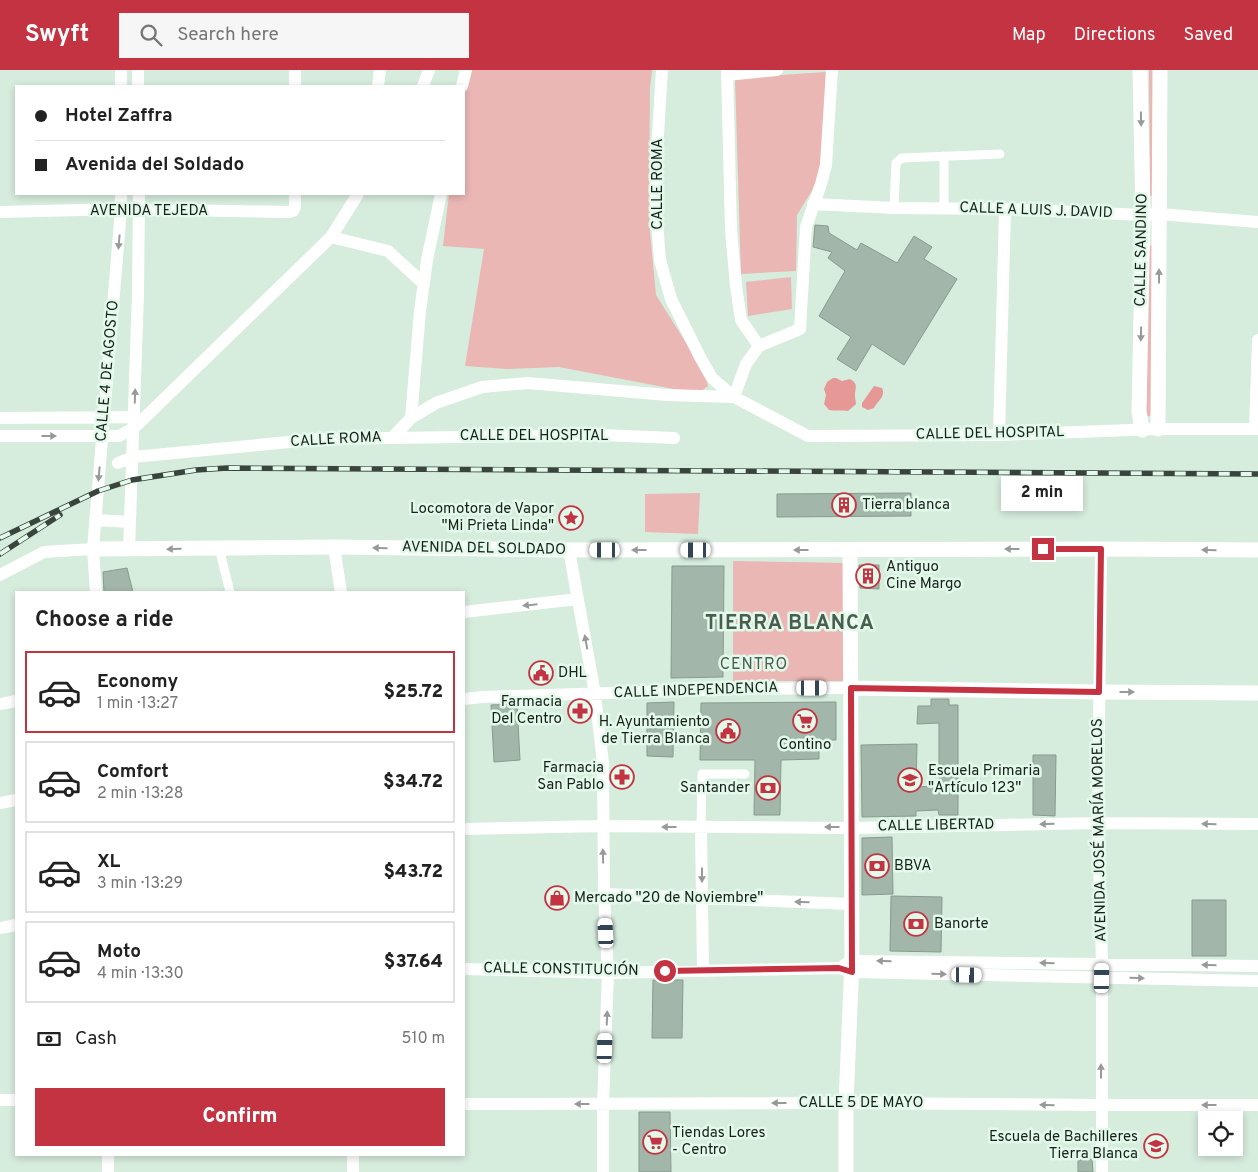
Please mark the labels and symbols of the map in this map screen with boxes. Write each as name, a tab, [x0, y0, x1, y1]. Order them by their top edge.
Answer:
one-way arrow	[1137, 111, 1145, 127]
street label: CALLE ROMA	[649, 138, 668, 230]
street label: CALLE SANDINO	[1132, 193, 1152, 307]
street label: CALLE A LUIS J. DAVID	[959, 199, 1113, 223]
street label: AVENIDA TEJEDA	[90, 202, 208, 221]
one-way arrow	[114, 235, 122, 251]
one-way arrow	[1155, 267, 1163, 283]
street label: CALLE 4 DE AGOSTO	[92, 299, 124, 443]
one-way arrow	[1137, 326, 1145, 342]
one-way arrow	[131, 387, 139, 403]
street label: CALLE DEL HOSPITAL	[916, 423, 1064, 445]
street label: CALLE DEL HOSPITAL	[460, 427, 608, 446]
street label: CALLE ROMA	[290, 428, 382, 452]
one-way arrow	[41, 432, 57, 440]
one-way arrow	[95, 466, 103, 482]
callout: 2 min	[1002, 476, 1084, 512]
building icon: Tierra blanca	[831, 492, 857, 518]
place label: Tierra blanca	[862, 496, 950, 515]
place label: Locomotora de Vapor "Mi Prieta Linda"	[410, 500, 554, 536]
place icon: Locomotora de Vapor "Mi Prieta Linda"	[558, 505, 584, 531]
street label: AVENIDA DEL SOLDADO	[402, 538, 566, 560]
route end	[1032, 538, 1054, 560]
car	[590, 543, 620, 558]
car	[681, 543, 711, 558]
one-way arrow	[372, 544, 388, 552]
one-way arrow	[166, 545, 182, 553]
one-way arrow	[1004, 545, 1020, 553]
one-way arrow	[630, 546, 646, 554]
one-way arrow	[793, 546, 809, 554]
one-way arrow	[1201, 546, 1217, 554]
place label: Antiguo Cine Margo	[886, 558, 962, 594]
building icon: Antiguo Cine Margo	[855, 563, 881, 589]
one-way arrow	[521, 601, 537, 609]
district label: TIERRA BLANCA	[705, 611, 875, 637]
one-way arrow	[581, 634, 589, 650]
district label: CENTRO	[720, 655, 788, 675]
public building icon: DHL	[528, 660, 554, 686]
place label: DHL	[558, 664, 587, 683]
street label: CALLE INDEPENDENCIA	[613, 679, 779, 703]
car	[797, 681, 827, 696]
one-way arrow	[1119, 688, 1135, 696]
place label: Farmacia Del Centro	[491, 693, 562, 729]
pharmacy icon: Farmacia Del Centro	[567, 698, 593, 724]
supermarket icon: Contino	[792, 708, 818, 734]
place label: H. Ayuntamiento de Tierra Blanca	[599, 713, 710, 749]
public building icon: H. Ayuntamiento de Tierra Blanca	[715, 718, 741, 744]
street label: AVENIDA JOSÉ MARÍA MORELOS	[1088, 718, 1111, 942]
place label: Contino	[779, 736, 831, 755]
place label: Farmacia San Pablo	[537, 759, 604, 795]
place label: Escuela Primaria "Artículo 123"	[928, 762, 1040, 798]
pharmacy icon: Farmacia San Pablo	[609, 764, 635, 790]
school or university icon: Escuela Primaria "Artículo 123"	[897, 767, 923, 793]
bank icon: Santander	[755, 775, 781, 801]
place label: Santander	[680, 779, 750, 798]
street label: CALLE LIBERTAD	[878, 815, 994, 837]
one-way arrow	[1039, 820, 1055, 828]
one-way arrow	[1201, 820, 1217, 828]
one-way arrow	[661, 823, 677, 831]
one-way arrow	[824, 823, 840, 831]
one-way arrow	[599, 848, 607, 864]
bank icon: BBVA	[864, 853, 890, 879]
place label: BBVA	[894, 857, 931, 876]
one-way arrow	[698, 868, 706, 884]
shop icon: Mercado "20 de Noviembre"	[544, 885, 570, 911]
place label: Mercado "20 de Noviembre"	[574, 889, 763, 908]
one-way arrow	[794, 897, 810, 905]
bank icon: Banorte	[903, 911, 929, 937]
place label: Banorte	[934, 915, 989, 934]
car	[597, 918, 614, 948]
street label: CALLE CONSTITUCIÓN	[483, 957, 639, 981]
one-way arrow	[876, 957, 892, 965]
one-way arrow	[1039, 959, 1055, 967]
route start	[654, 960, 676, 982]
one-way arrow	[1201, 961, 1217, 969]
car	[1094, 963, 1109, 993]
car	[951, 967, 982, 983]
one-way arrow	[931, 970, 947, 978]
one-way arrow	[1129, 974, 1145, 982]
one-way arrow	[603, 1010, 611, 1026]
car	[596, 1033, 613, 1063]
one-way arrow	[1097, 1063, 1105, 1079]
street label: CALLE 5 DE MAYO	[799, 1094, 923, 1113]
one-way arrow	[771, 1099, 787, 1107]
one-way arrow	[574, 1100, 590, 1108]
one-way arrow	[1039, 1101, 1055, 1109]
one-way arrow	[1201, 1101, 1217, 1109]
place label: Tiendas Lores - Centro	[672, 1124, 765, 1160]
place label: Escuela de Bachilleres Tierra Blanca	[989, 1128, 1138, 1164]
supermarket icon: Tiendas Lores - Centro	[642, 1129, 668, 1155]
school or university icon: Escuela de Bachilleres Tierra Blanca	[1143, 1133, 1169, 1159]

